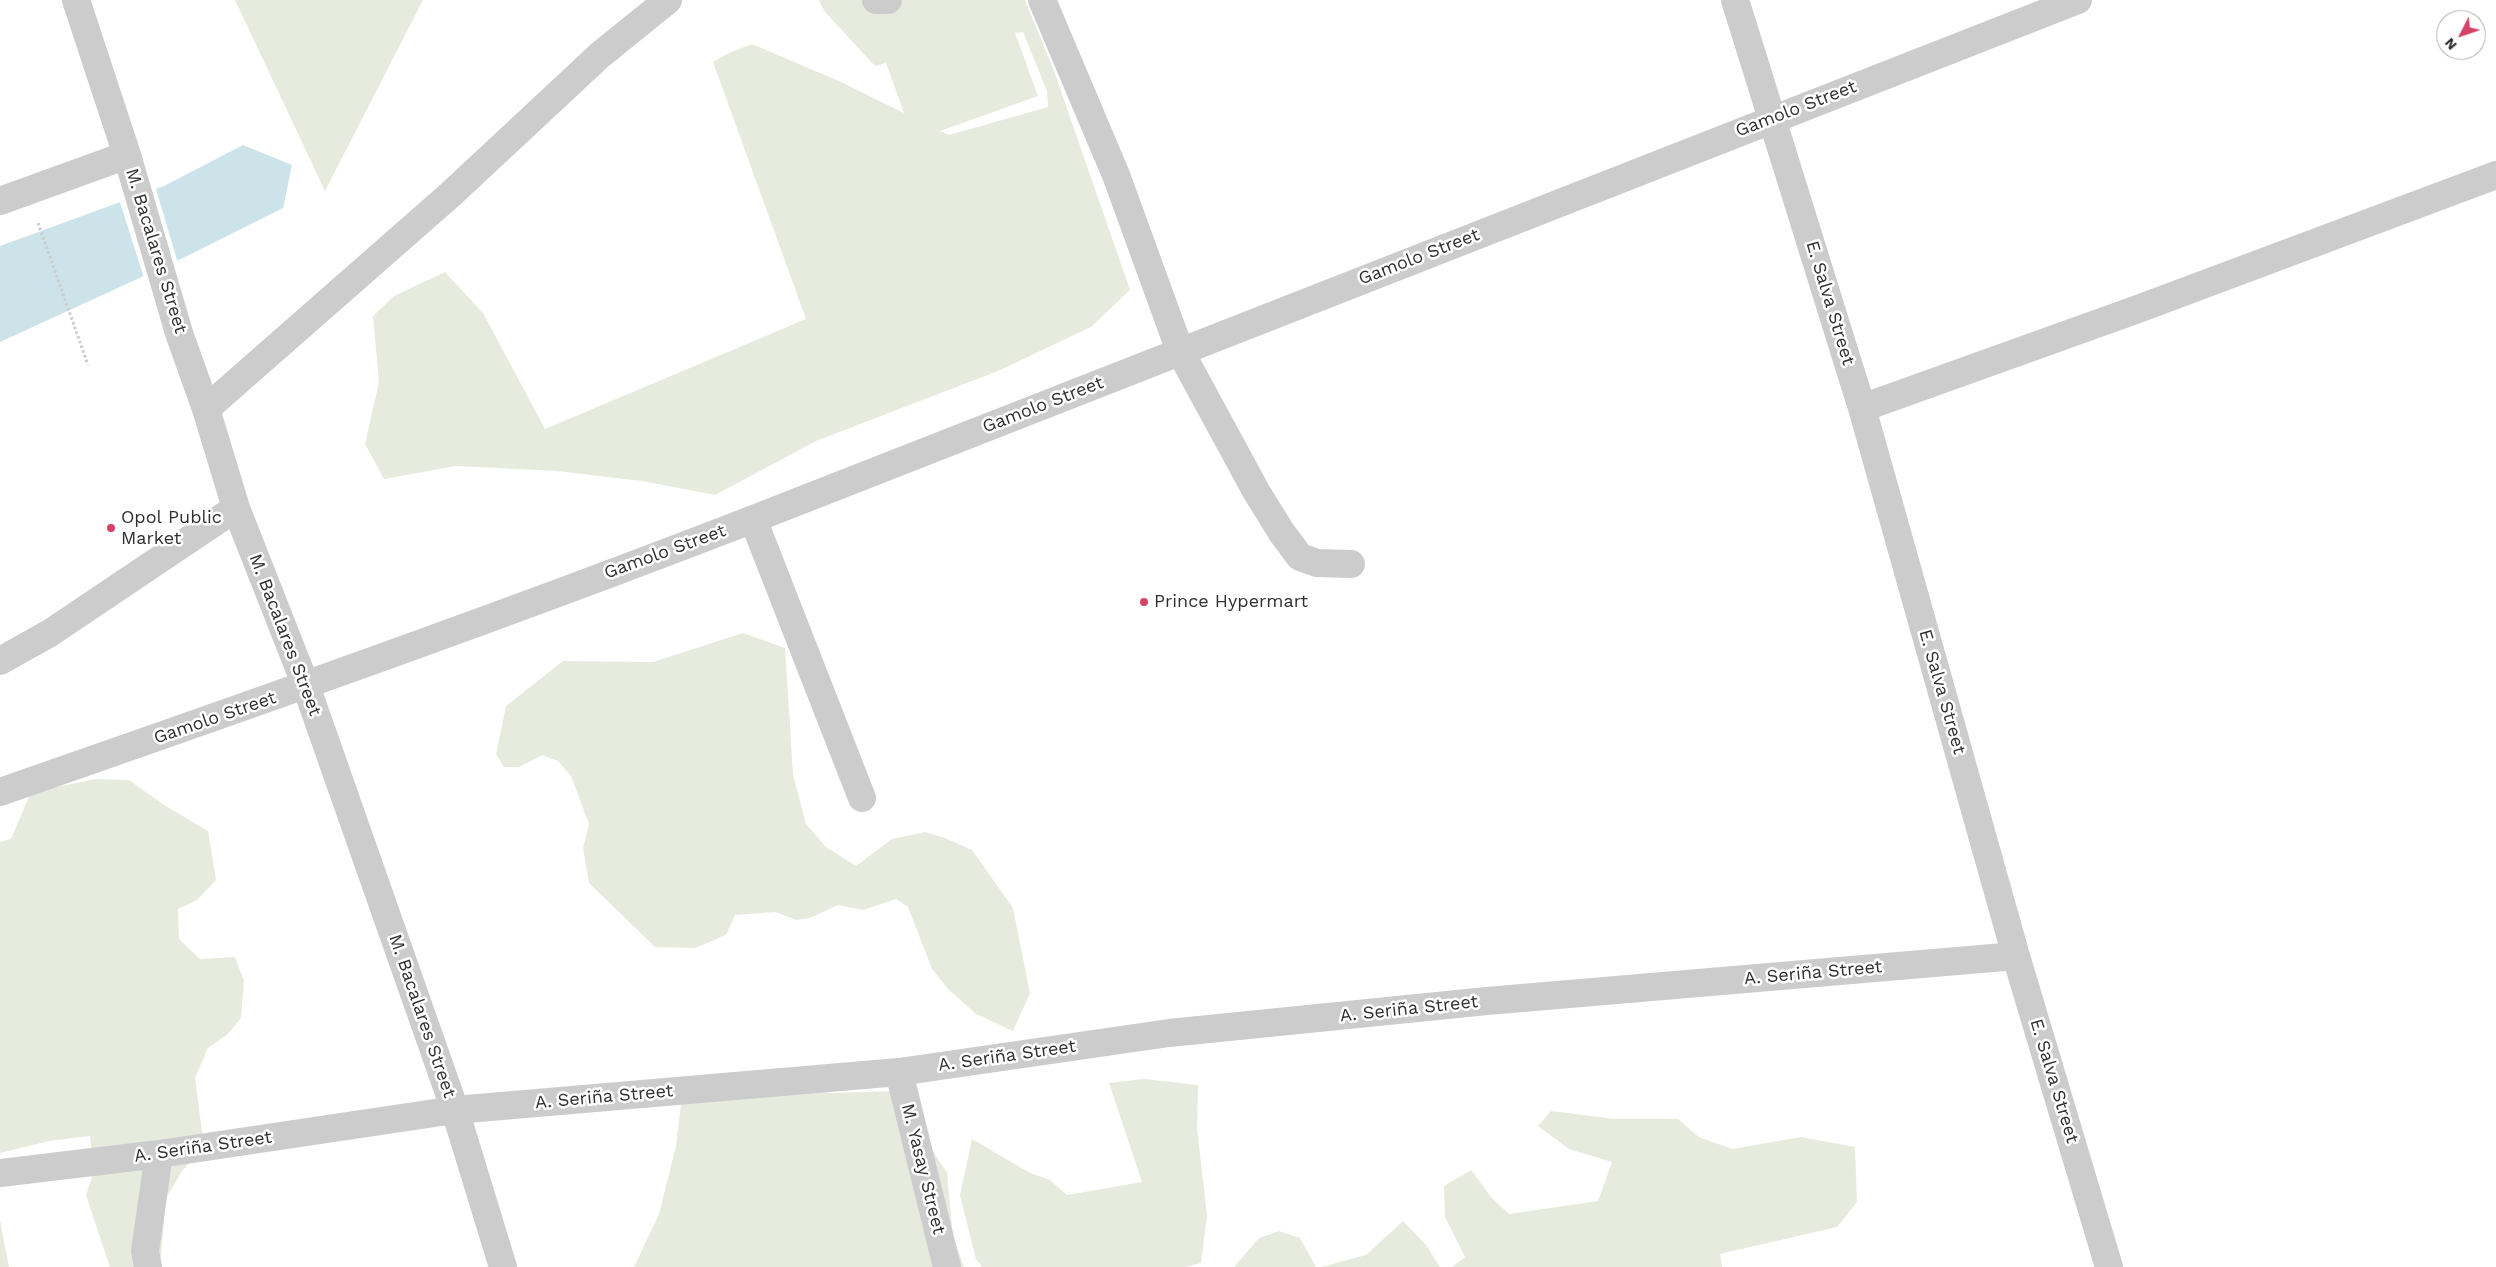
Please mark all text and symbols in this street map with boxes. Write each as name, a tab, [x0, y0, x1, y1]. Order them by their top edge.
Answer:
north arrow	[2436, 10, 2486, 60]
text: N	[2441, 35, 2460, 53]
street label: Gamolo Street	[1732, 76, 1860, 142]
street label: M. Bacalares Street	[121, 166, 191, 336]
street label: Gamolo Street	[1355, 224, 1483, 290]
street label: E. Salva Street	[1801, 238, 1859, 368]
street label: Gamolo Street	[979, 372, 1107, 438]
place label: Opol Public Market	[121, 507, 222, 550]
street label: Gamolo Street	[601, 520, 729, 584]
marker: Opol Public Market	[105, 522, 117, 534]
street label: M. Bacalares Street	[244, 551, 326, 719]
place label: Prince Hypermart	[1154, 591, 1308, 613]
marker: Prince Hypermart	[1138, 596, 1150, 608]
street label: E. Salva Street	[1914, 627, 1970, 757]
street label: Gamolo Street	[151, 687, 279, 749]
street label: M. Bacalares Street	[384, 931, 460, 1101]
street label: A. Seriña Street	[1743, 956, 1883, 990]
street label: A. Seriña Street	[1339, 991, 1479, 1027]
street label: E. Salva Street	[2025, 1016, 2083, 1146]
street label: A. Seriña Street	[937, 1036, 1077, 1076]
street label: A. Seriña Street	[534, 1080, 674, 1114]
street label: M. Yasay Street	[896, 1101, 950, 1237]
street label: A. Seriña Street	[133, 1127, 273, 1167]

